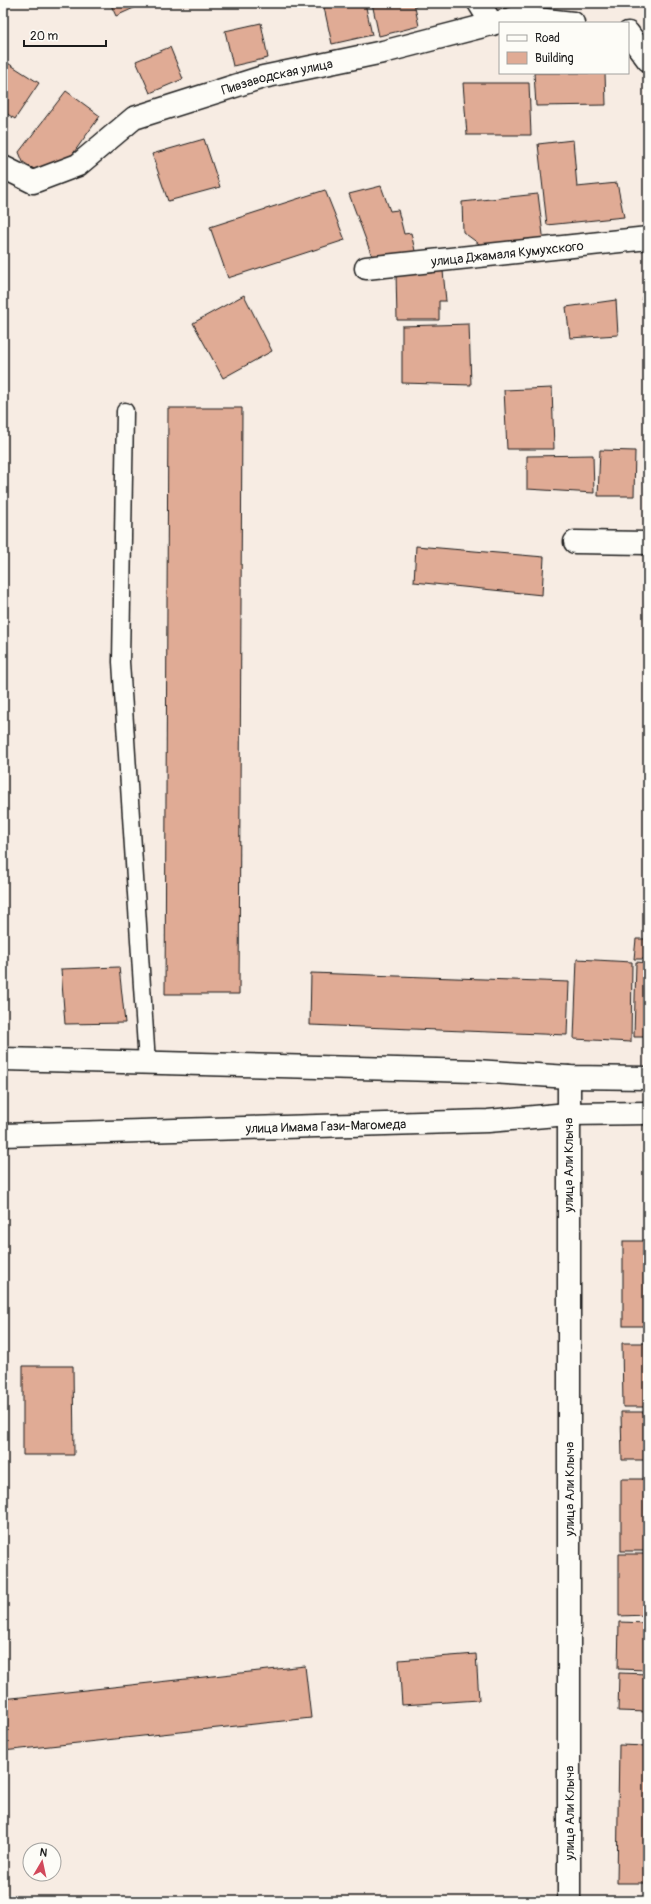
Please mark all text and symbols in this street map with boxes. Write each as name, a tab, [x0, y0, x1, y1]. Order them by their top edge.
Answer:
scale bar	[24, 22, 106, 48]
legend	[499, 22, 629, 74]
text: 20 m	[30, 29, 59, 44]
text: Road	[535, 31, 560, 46]
text: Building	[535, 51, 574, 66]
street label: Пивзаводская улица	[220, 56, 334, 99]
street label: улица Джамаля Кумухского	[429, 238, 584, 270]
street label: улица Имама Гази-Магомеда	[244, 1116, 406, 1137]
street label: улица Али Клыча	[561, 1118, 577, 1213]
street label: улица Али Клыча	[562, 1442, 578, 1537]
street label: улица Али Клыча	[562, 1766, 578, 1861]
north arrow	[22, 1842, 62, 1882]
text: N	[39, 1846, 49, 1860]

